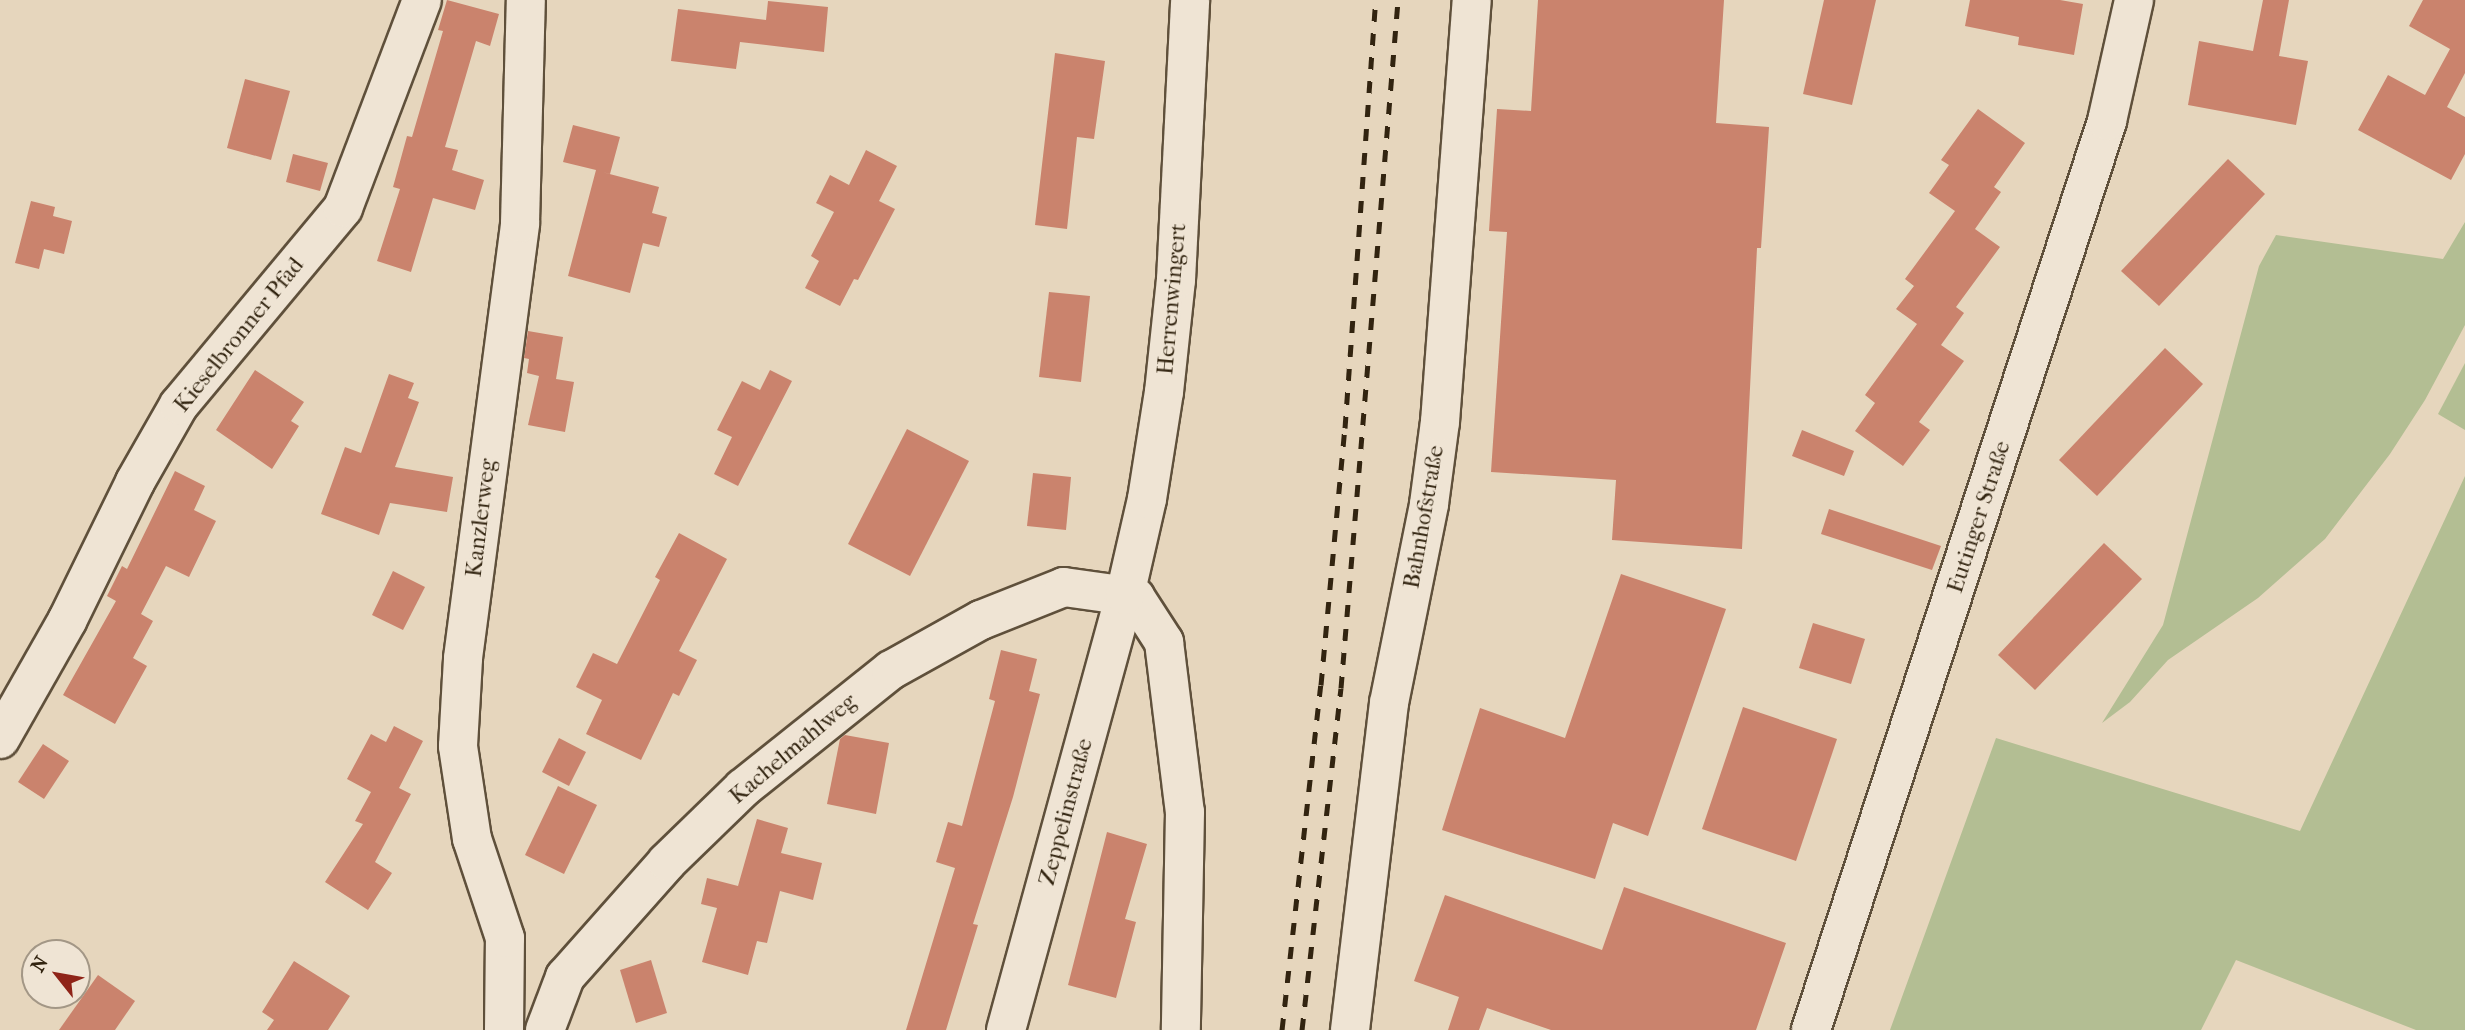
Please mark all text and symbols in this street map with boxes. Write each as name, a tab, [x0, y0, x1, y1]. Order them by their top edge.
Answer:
street label: Herrenwingert	[1152, 222, 1192, 376]
street label: Kieselbronner Pfad	[168, 252, 310, 418]
street label: Eutinger Straße	[1941, 438, 2017, 596]
street label: Bahnhofstraße	[1398, 443, 1450, 591]
street label: Kanzlerweg	[460, 457, 502, 579]
street label: Kachelmahlweg	[724, 688, 862, 810]
street label: Zeppelinstraße	[1033, 736, 1099, 888]
north arrow	[21, 939, 91, 1009]
text: N	[27, 952, 53, 976]

